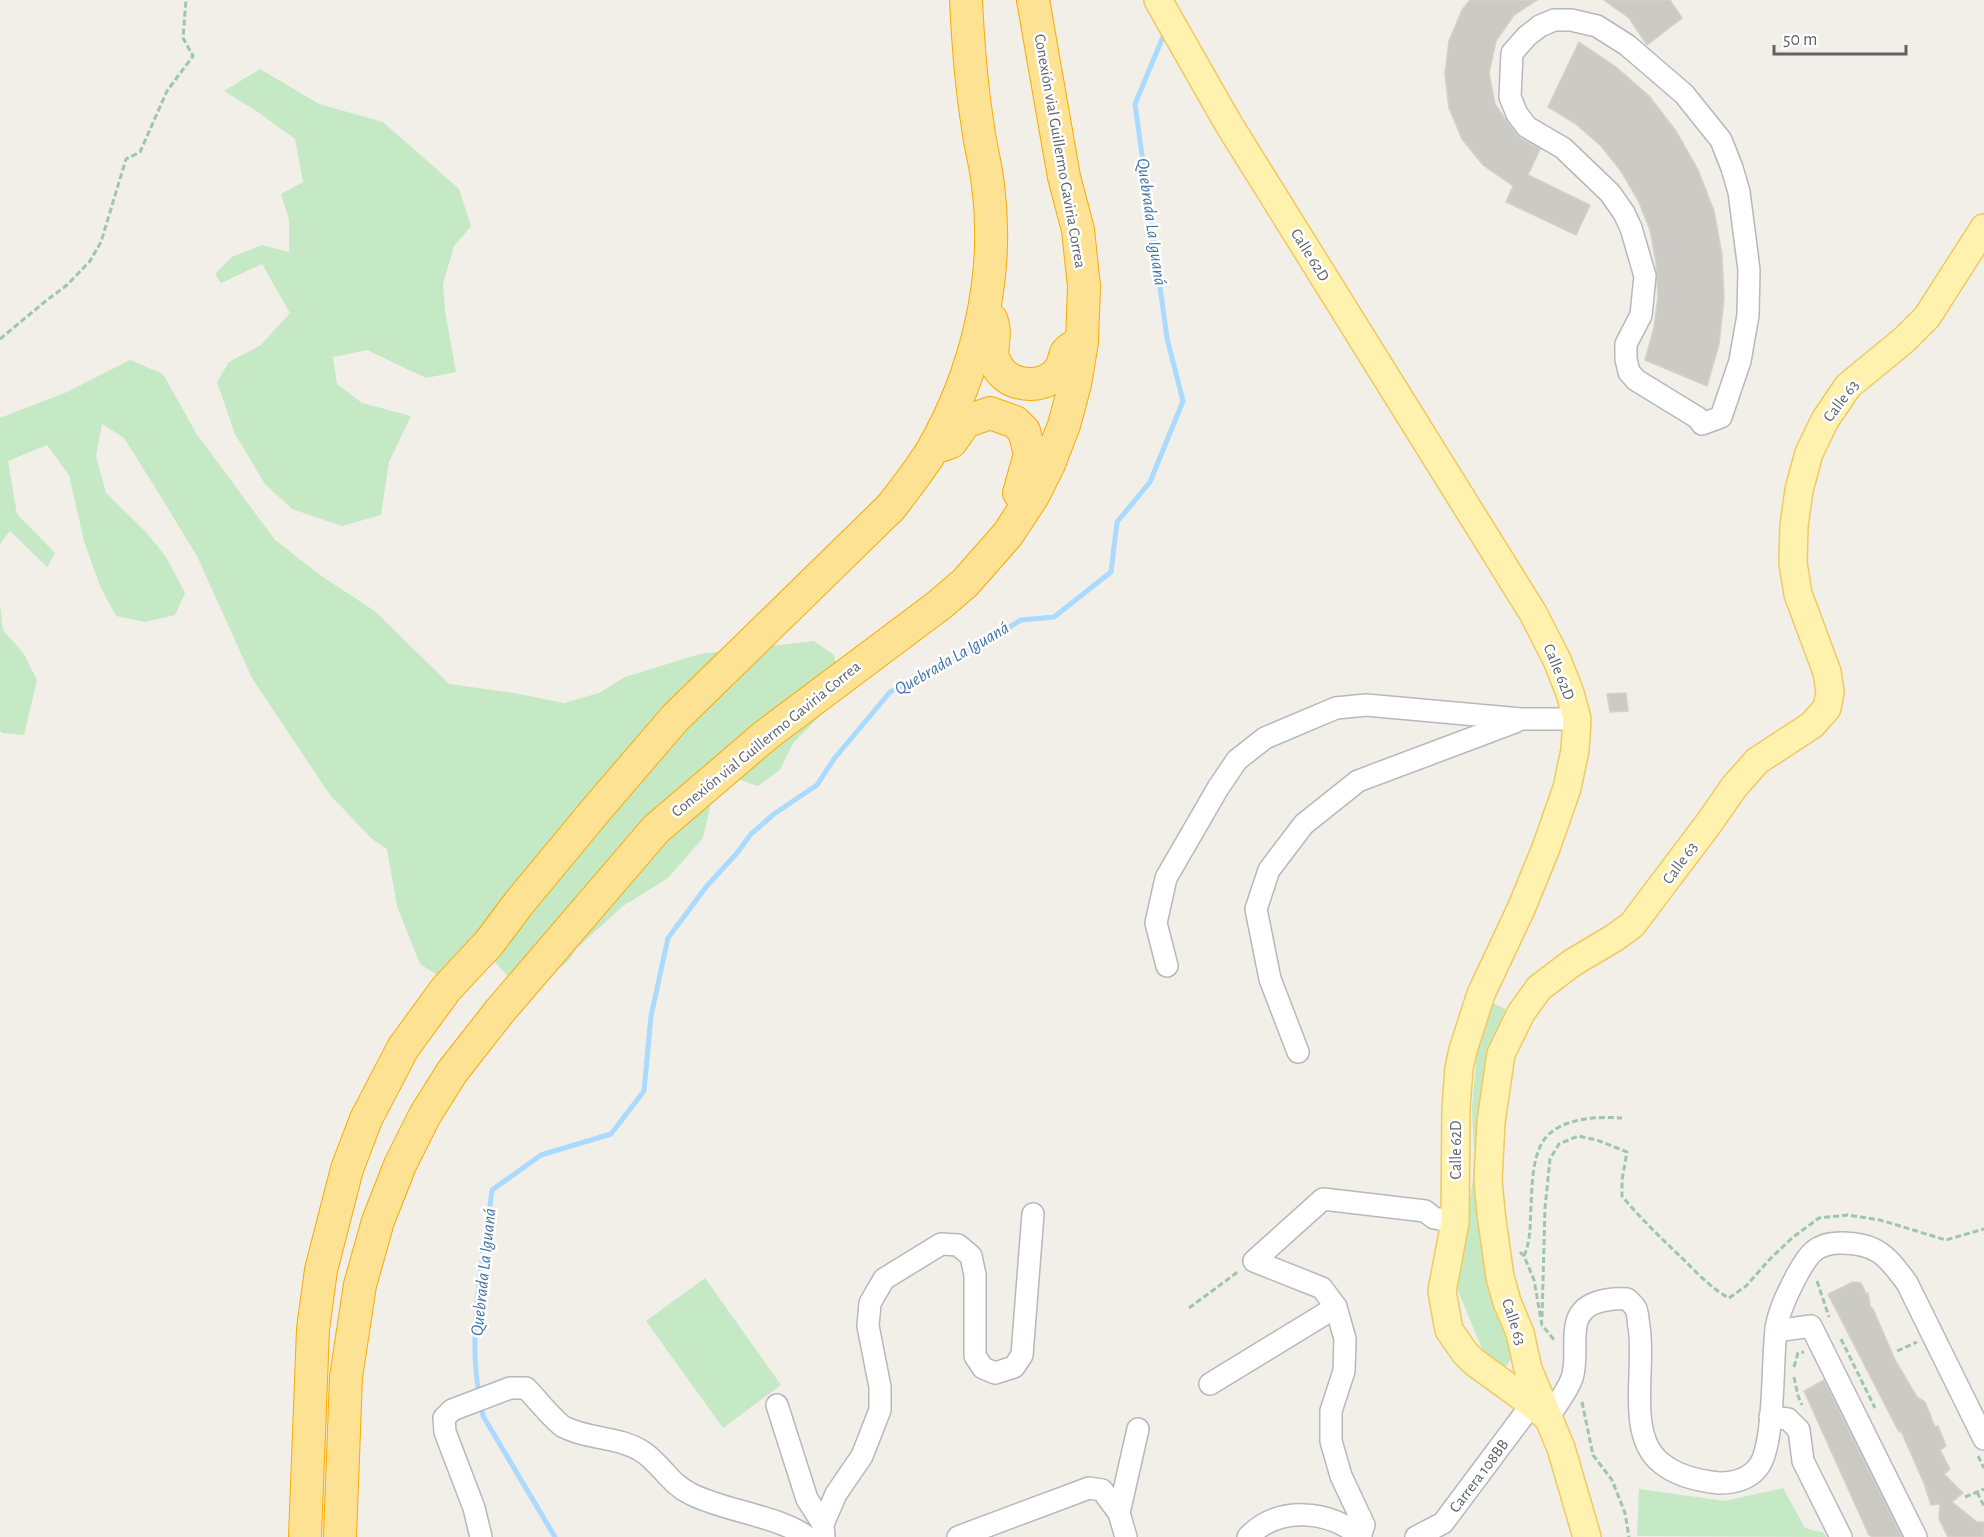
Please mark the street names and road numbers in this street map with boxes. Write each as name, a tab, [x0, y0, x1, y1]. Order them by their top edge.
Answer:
street label: Conexión vial Guillermo Gaviria Correa	[1031, 33, 1089, 269]
street label: Calle 62D	[1288, 226, 1332, 284]
street label: Calle 63	[1820, 377, 1862, 425]
street label: Calle 62D	[1541, 642, 1577, 702]
street label: Conexión vial Guillermo Gaviria Correa	[669, 658, 863, 820]
street label: Calle 63	[1659, 839, 1701, 887]
street label: Calle 62D	[1448, 1121, 1464, 1179]
street label: Calle 63	[1499, 1297, 1529, 1347]
street label: Carrera 108BB	[1446, 1436, 1512, 1516]

